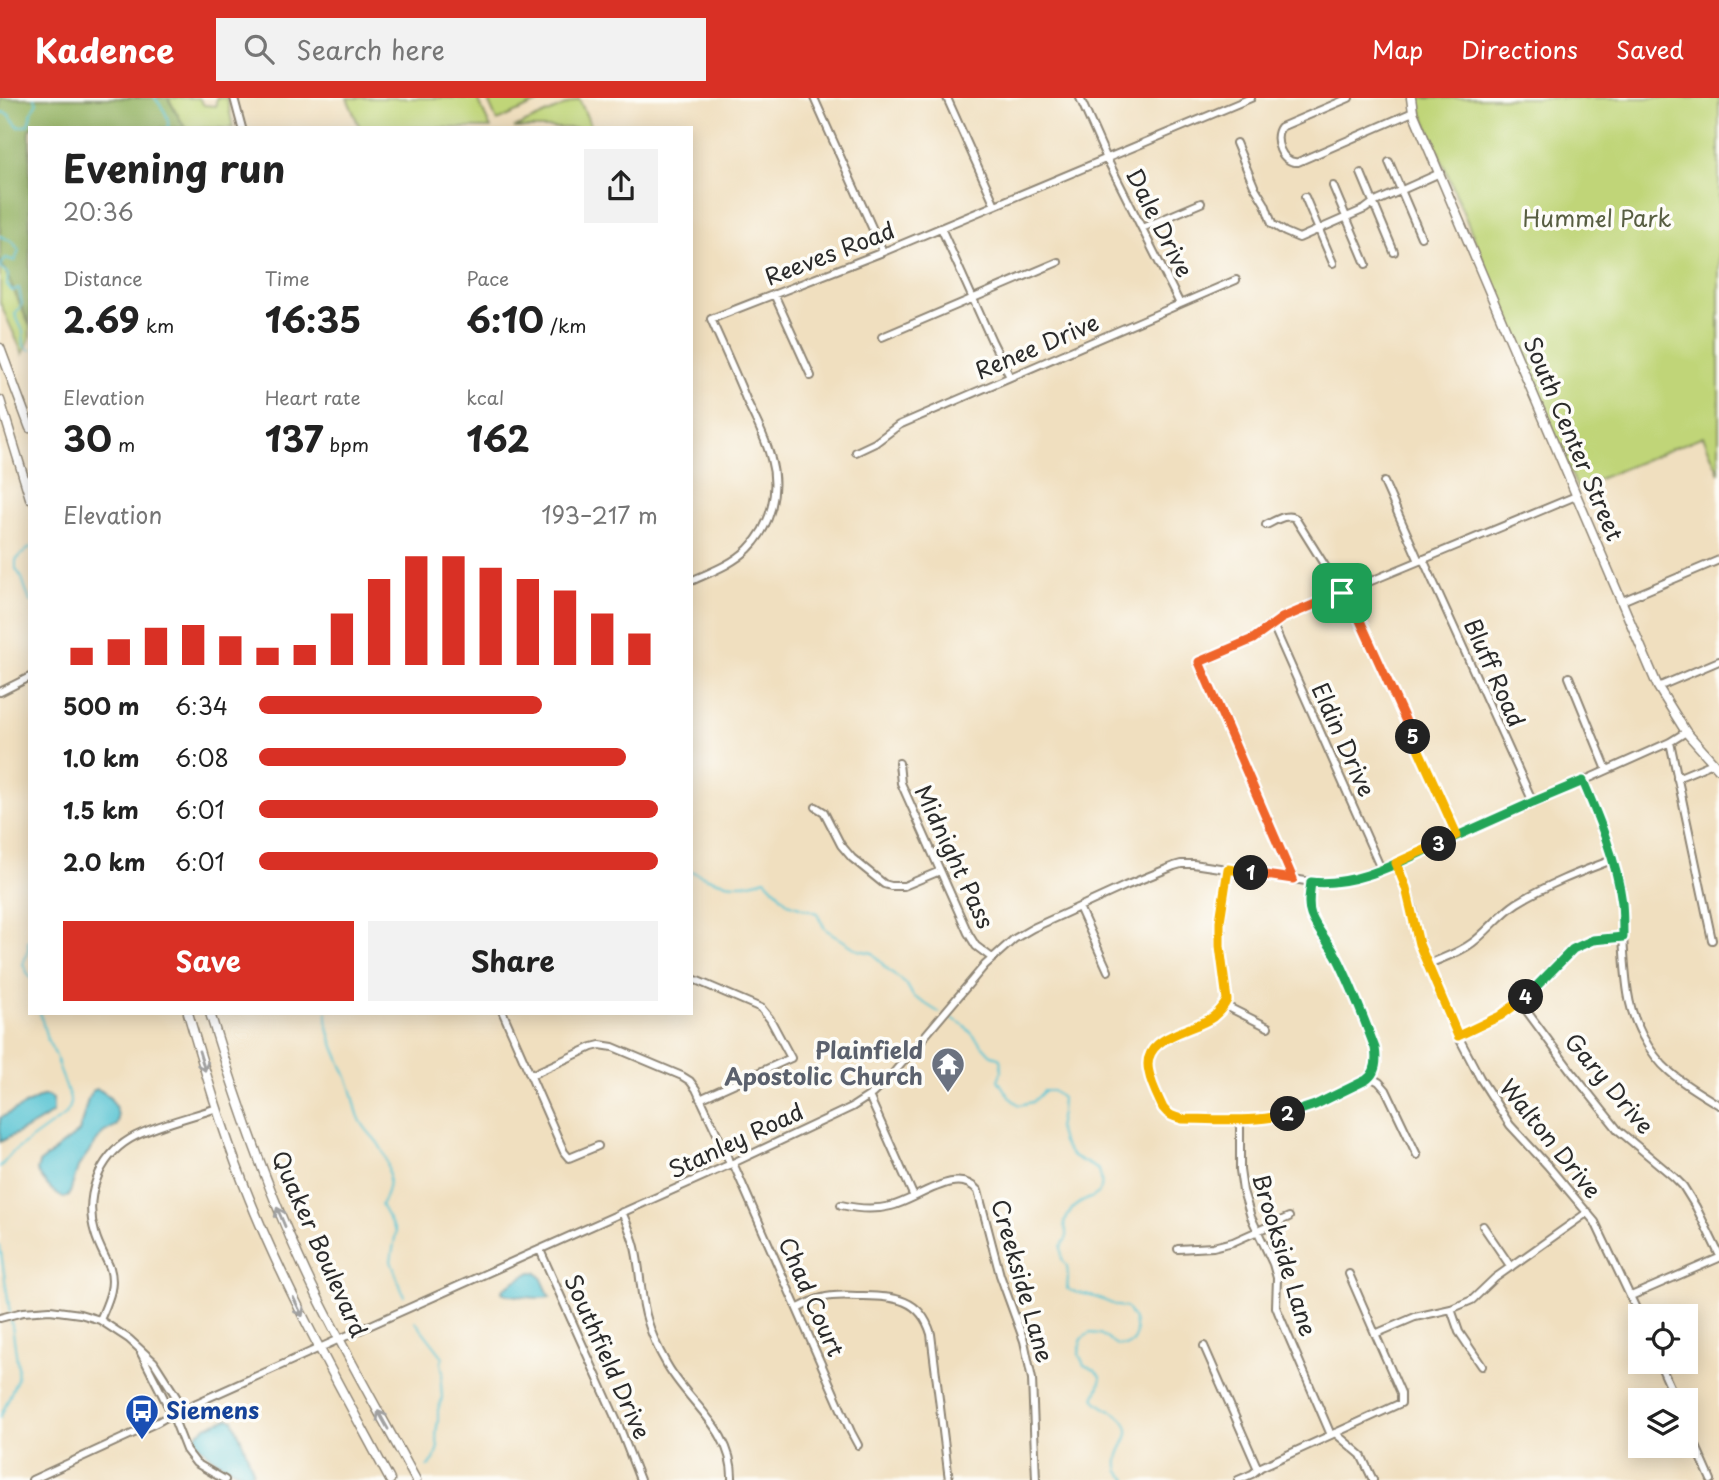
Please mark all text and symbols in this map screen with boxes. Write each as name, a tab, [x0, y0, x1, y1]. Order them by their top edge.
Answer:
search box	[216, 18, 706, 81]
text: Kadence	[35, 24, 174, 74]
icon: search	[240, 30, 278, 68]
text: Search here	[296, 30, 445, 69]
text: Map	[1372, 31, 1423, 67]
text: Directions	[1461, 31, 1578, 67]
text: Saved	[1616, 31, 1684, 67]
text: Evening run	[63, 139, 285, 196]
button: share	[584, 149, 658, 223]
street label: Dale Drive	[1118, 162, 1203, 283]
text: 20:36	[63, 194, 134, 229]
park label: Hummel Park	[1523, 200, 1671, 235]
street label: Reeves Road	[759, 212, 900, 293]
text: Distance	[63, 264, 143, 292]
text: Time	[265, 264, 310, 292]
text: Pace	[466, 264, 509, 292]
text: 2.69	[63, 292, 140, 345]
text: 16:35	[265, 292, 361, 345]
text: 6:10	[466, 292, 544, 345]
street label: Renee Drive	[969, 304, 1104, 387]
text: km	[140, 311, 174, 339]
text: /km	[544, 311, 586, 339]
street label: South Center Street	[1516, 331, 1633, 546]
text: Elevation	[63, 383, 145, 411]
text: Heart rate	[265, 383, 361, 411]
text: kcal	[466, 383, 504, 411]
text: 30	[63, 411, 112, 464]
text: 137	[265, 411, 323, 464]
text: 162	[466, 411, 530, 464]
text: m	[112, 430, 135, 458]
text: bpm	[323, 430, 369, 458]
text: Elevation	[63, 497, 162, 532]
text: 193–217 m	[541, 497, 658, 532]
pin	[1312, 563, 1372, 623]
icon: arrive	[1323, 574, 1361, 612]
street label: Bluff Road	[1456, 612, 1535, 732]
street label: Eldin Drive	[1304, 677, 1385, 802]
text: 500 m	[63, 688, 140, 723]
text: 6:34	[175, 688, 228, 723]
pin: 5	[1396, 720, 1430, 754]
text: 5	[1406, 722, 1419, 750]
text: 1.0 km	[63, 740, 140, 775]
text: 6:08	[175, 740, 229, 775]
street label: Midnight Pass	[907, 779, 1004, 934]
text: 1.5 km	[63, 792, 139, 827]
text: 6:01	[175, 792, 225, 827]
pin: 3	[1422, 826, 1456, 862]
text: 3	[1432, 829, 1445, 857]
text: 2.0 km	[63, 844, 145, 879]
text: 6:01	[175, 844, 225, 879]
pin: 1	[1234, 856, 1268, 890]
text: 1	[1246, 858, 1255, 886]
button: Save	[63, 921, 354, 1001]
button: Share	[368, 921, 658, 1001]
pin: 4	[1508, 979, 1544, 1014]
text: 4	[1519, 982, 1532, 1010]
street label: Gary Drive	[1557, 1025, 1663, 1141]
place label: Plainfield Apostolic Church	[725, 1032, 923, 1093]
temple icon: Plainfield Apostolic Church	[929, 1045, 967, 1094]
one-way arrow	[197, 1049, 210, 1071]
street label: Walton Drive	[1492, 1071, 1611, 1206]
street label: Stanley Road	[662, 1093, 809, 1186]
pin: 2	[1270, 1096, 1306, 1132]
text: 2	[1281, 1099, 1294, 1127]
street label: Quaker Boulevard	[264, 1144, 377, 1342]
street label: Brookside Lane	[1244, 1169, 1327, 1340]
street label: Creekside Lane	[983, 1195, 1063, 1366]
one-way arrow	[274, 1206, 287, 1228]
street label: Chad Court	[770, 1231, 854, 1362]
street label: Southfield Drive	[556, 1268, 660, 1444]
one-way arrow	[292, 1296, 306, 1317]
map controls	[1628, 1304, 1698, 1458]
button: locate	[1628, 1304, 1698, 1374]
button: layers	[1628, 1388, 1698, 1458]
bus stop icon: Siemens	[123, 1392, 161, 1441]
place label: Siemens	[166, 1392, 259, 1427]
one-way arrow	[376, 1411, 390, 1431]

